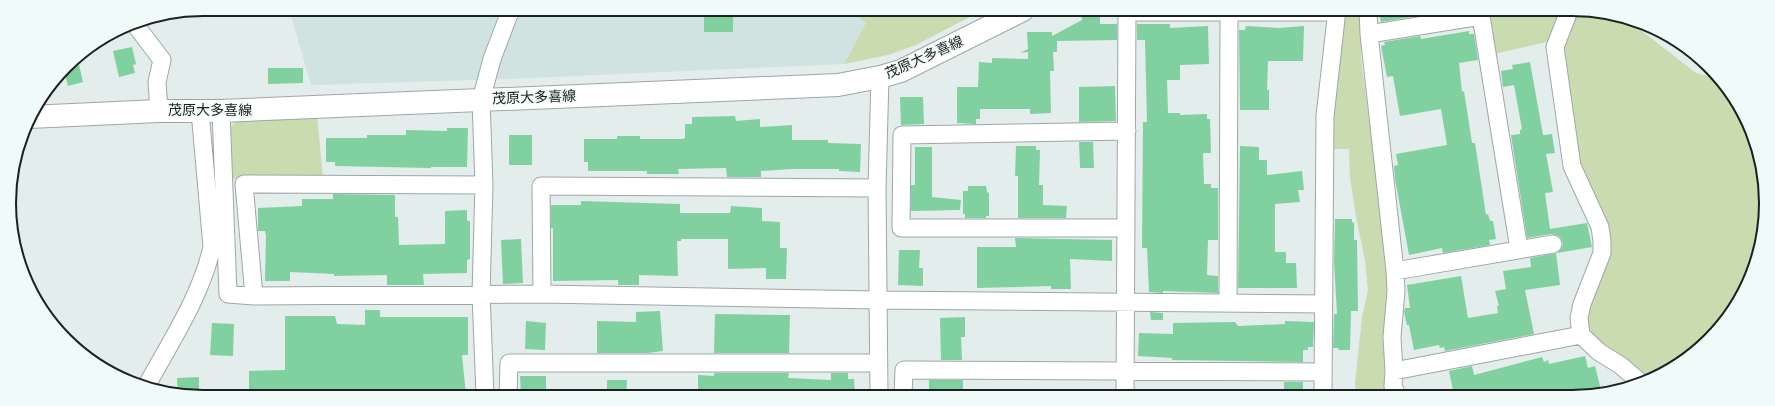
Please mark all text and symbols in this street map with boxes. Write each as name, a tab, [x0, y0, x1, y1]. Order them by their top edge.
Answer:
street label: 茂原大多喜線	[882, 31, 966, 83]
street label: 茂原大多喜線	[492, 86, 576, 108]
street label: 茂原大多喜線	[168, 100, 252, 120]

